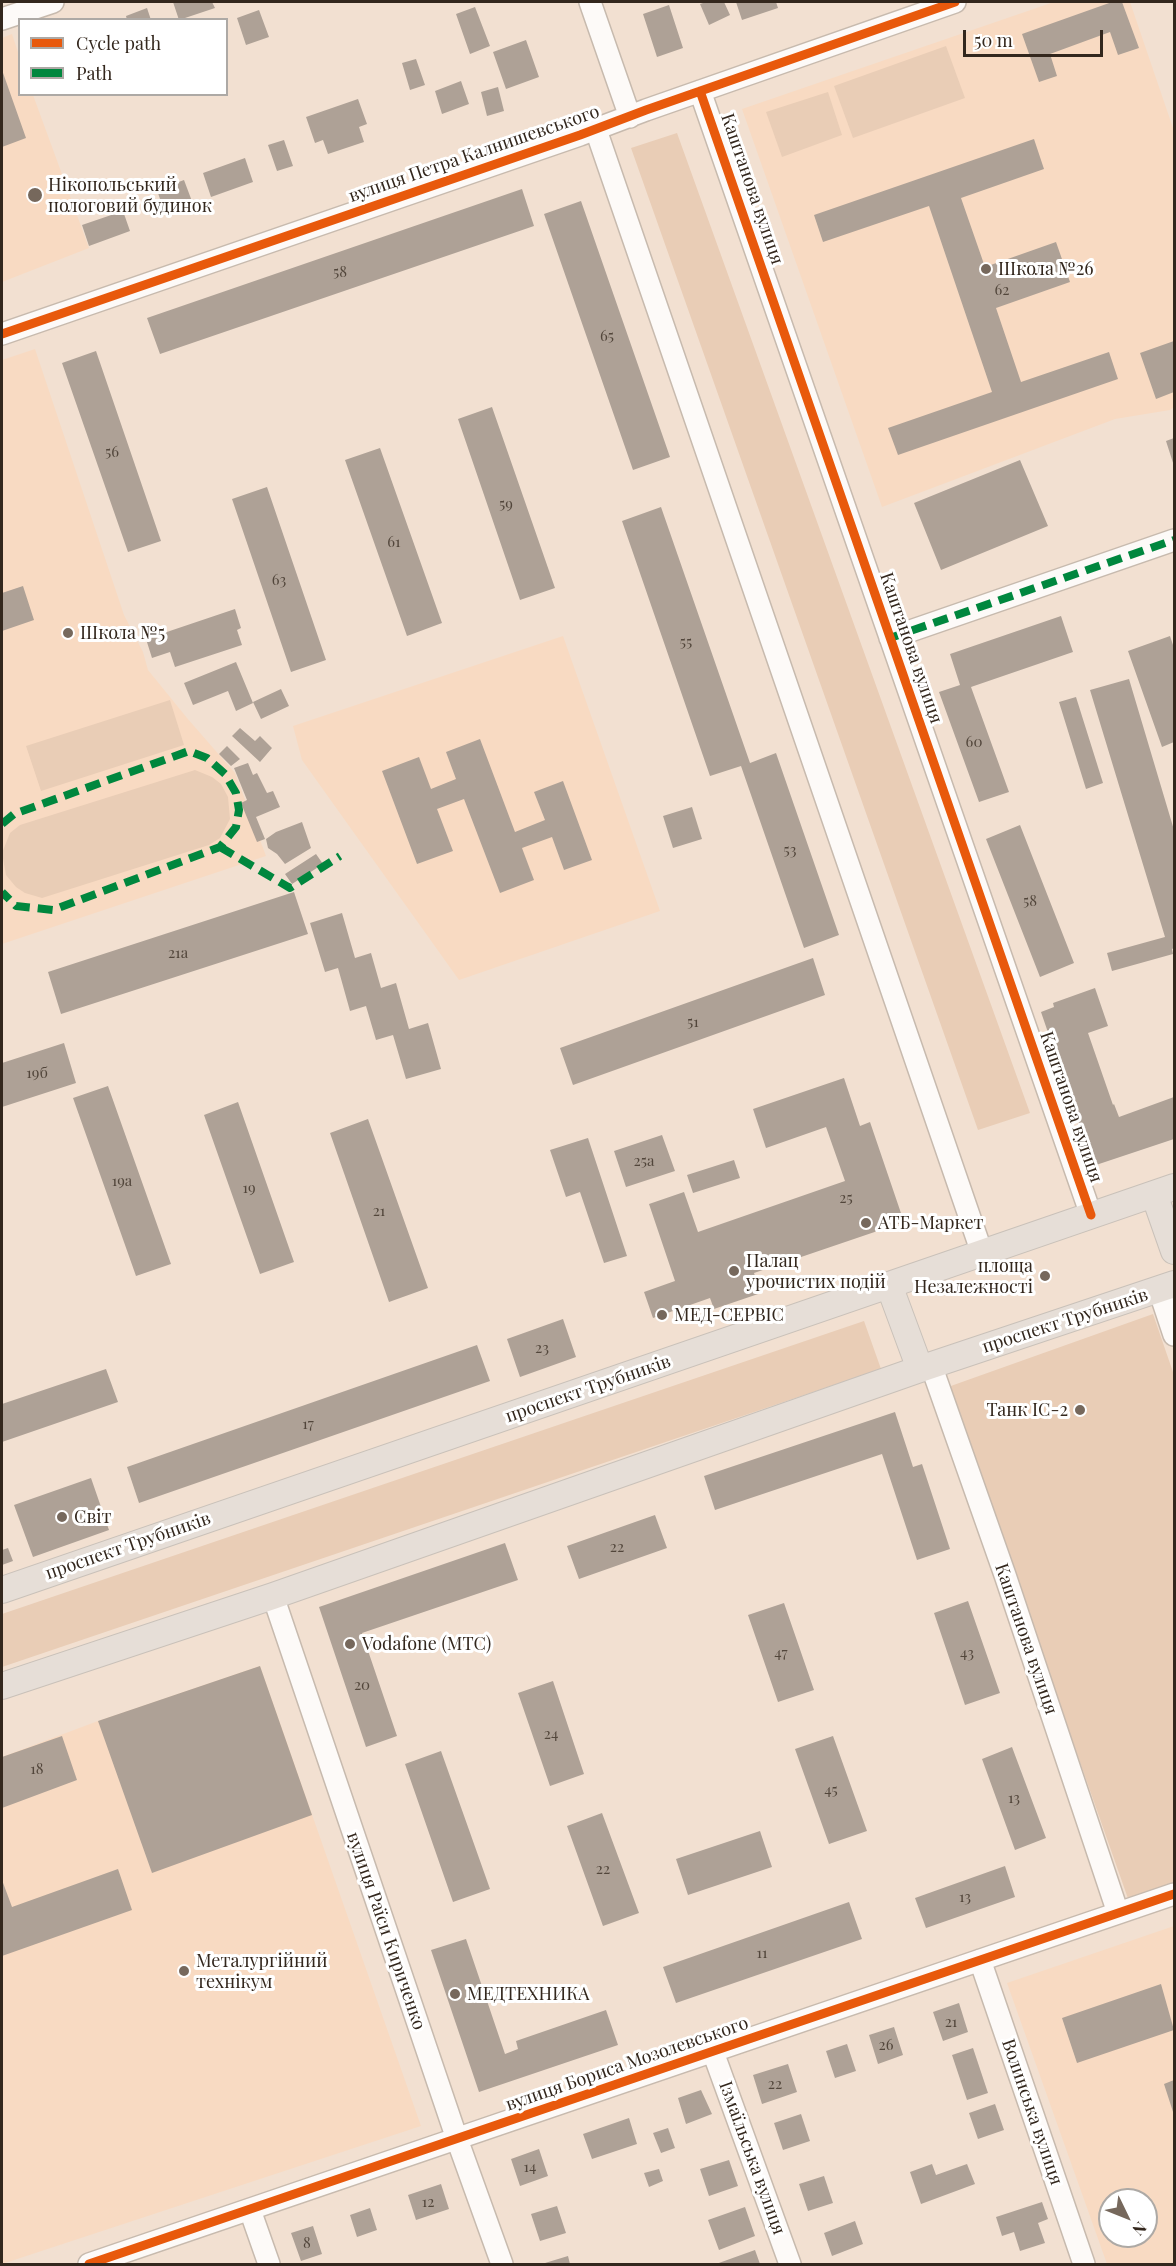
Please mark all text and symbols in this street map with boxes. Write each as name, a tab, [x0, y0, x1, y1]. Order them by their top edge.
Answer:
legend	[18, 18, 228, 96]
scale bar	[966, 18, 1106, 56]
text: 50 m	[974, 28, 1013, 52]
text: Cycle path	[76, 31, 161, 55]
text: Path	[76, 61, 112, 85]
street label: вулиця Петра Калнишевського	[346, 101, 602, 207]
street label: Каштанова вулиця	[716, 111, 788, 267]
place label: Нікопольський пологовий будинок	[48, 174, 212, 216]
marker: Нікопольський пологовий будинок	[26, 186, 44, 204]
place label: Школа №26	[998, 258, 1094, 280]
marker: Школа №26	[979, 262, 993, 276]
house number: 58	[333, 263, 347, 281]
house number: 62	[995, 281, 1009, 299]
house number: 65	[600, 327, 614, 345]
house number: 56	[105, 443, 119, 461]
house number: 59	[499, 495, 513, 513]
house number: 61	[387, 533, 401, 551]
street label: Каштанова вулиця	[875, 570, 947, 726]
house number: 63	[272, 571, 286, 589]
place label: Школа №5	[80, 622, 165, 644]
marker: Школа №5	[61, 626, 75, 640]
house number: 55	[680, 633, 692, 651]
house number: 60	[966, 733, 982, 751]
house number: 53	[784, 841, 796, 859]
house number: 58	[1023, 892, 1037, 910]
house number: 21а	[168, 944, 188, 962]
house number: 51	[687, 1013, 699, 1031]
street label: Каштанова вулиця	[1035, 1029, 1107, 1185]
house number: 19б	[26, 1064, 48, 1082]
house number: 25а	[634, 1152, 654, 1170]
house number: 19а	[112, 1172, 132, 1190]
house number: 19	[242, 1179, 256, 1197]
house number: 25	[839, 1189, 853, 1207]
house number: 21	[373, 1202, 385, 1220]
place label: АТБ-Маркет	[878, 1212, 983, 1234]
marker: АТБ-Маркет	[859, 1216, 873, 1230]
place label: Палац урочистих подій	[746, 1250, 886, 1292]
place label: площа Незалежності	[914, 1255, 1033, 1298]
marker: Палац урочистих подій	[727, 1264, 741, 1278]
marker: площа Незалежності	[1038, 1269, 1052, 1283]
street label: проспект Трубників	[979, 1284, 1151, 1358]
place label: МЕД-СЕРВІС	[674, 1304, 784, 1326]
marker: МЕД-СЕРВІС	[655, 1308, 669, 1322]
house number: 23	[535, 1339, 549, 1357]
street label: проспект Трубників	[503, 1351, 673, 1427]
place label: Танк ІС-2	[986, 1399, 1068, 1421]
marker: Танк ІС-2	[1073, 1403, 1087, 1417]
house number: 17	[302, 1415, 314, 1433]
place label: Світ	[74, 1506, 111, 1528]
street label: проспект Трубників	[43, 1508, 213, 1584]
marker: Світ	[55, 1510, 69, 1524]
house number: 22	[610, 1538, 624, 1556]
street label: Каштанова вулиця	[990, 1561, 1062, 1717]
place label: Vodafone (МТС)	[362, 1633, 491, 1655]
marker: Vodafone (МТС)	[343, 1637, 357, 1651]
house number: 47	[774, 1644, 788, 1662]
house number: 43	[960, 1644, 974, 1662]
house number: 20	[354, 1676, 370, 1694]
house number: 24	[544, 1725, 558, 1743]
house number: 18	[30, 1760, 44, 1778]
house number: 45	[824, 1781, 838, 1799]
house number: 13	[1008, 1789, 1020, 1807]
street label: вулиця Раїси Кириченко	[342, 1829, 430, 2033]
house number: 22	[596, 1860, 610, 1878]
house number: 13	[959, 1888, 971, 1906]
house number: 11	[756, 1944, 768, 1962]
place label: Металургійний технікум	[196, 1950, 328, 1992]
marker: Металургійний технікум	[177, 1964, 191, 1978]
place label: МЕДТЕХНИКА	[467, 1983, 590, 2005]
marker: МЕДТЕХНИКА	[448, 1987, 462, 2001]
street label: вулиця Бориса Мозолевського	[503, 2012, 751, 2116]
house number: 21	[945, 2013, 957, 2031]
house number: 26	[879, 2036, 893, 2054]
street label: Волинська вулиця	[997, 2036, 1067, 2188]
house number: 22	[768, 2075, 782, 2093]
street label: Ізмаїльська вулиця	[714, 2078, 790, 2238]
house number: 14	[524, 2158, 536, 2176]
north arrow	[1098, 2188, 1158, 2248]
house number: 12	[422, 2193, 434, 2211]
text: N	[1128, 2218, 1152, 2241]
house number: 8	[303, 2234, 311, 2252]

